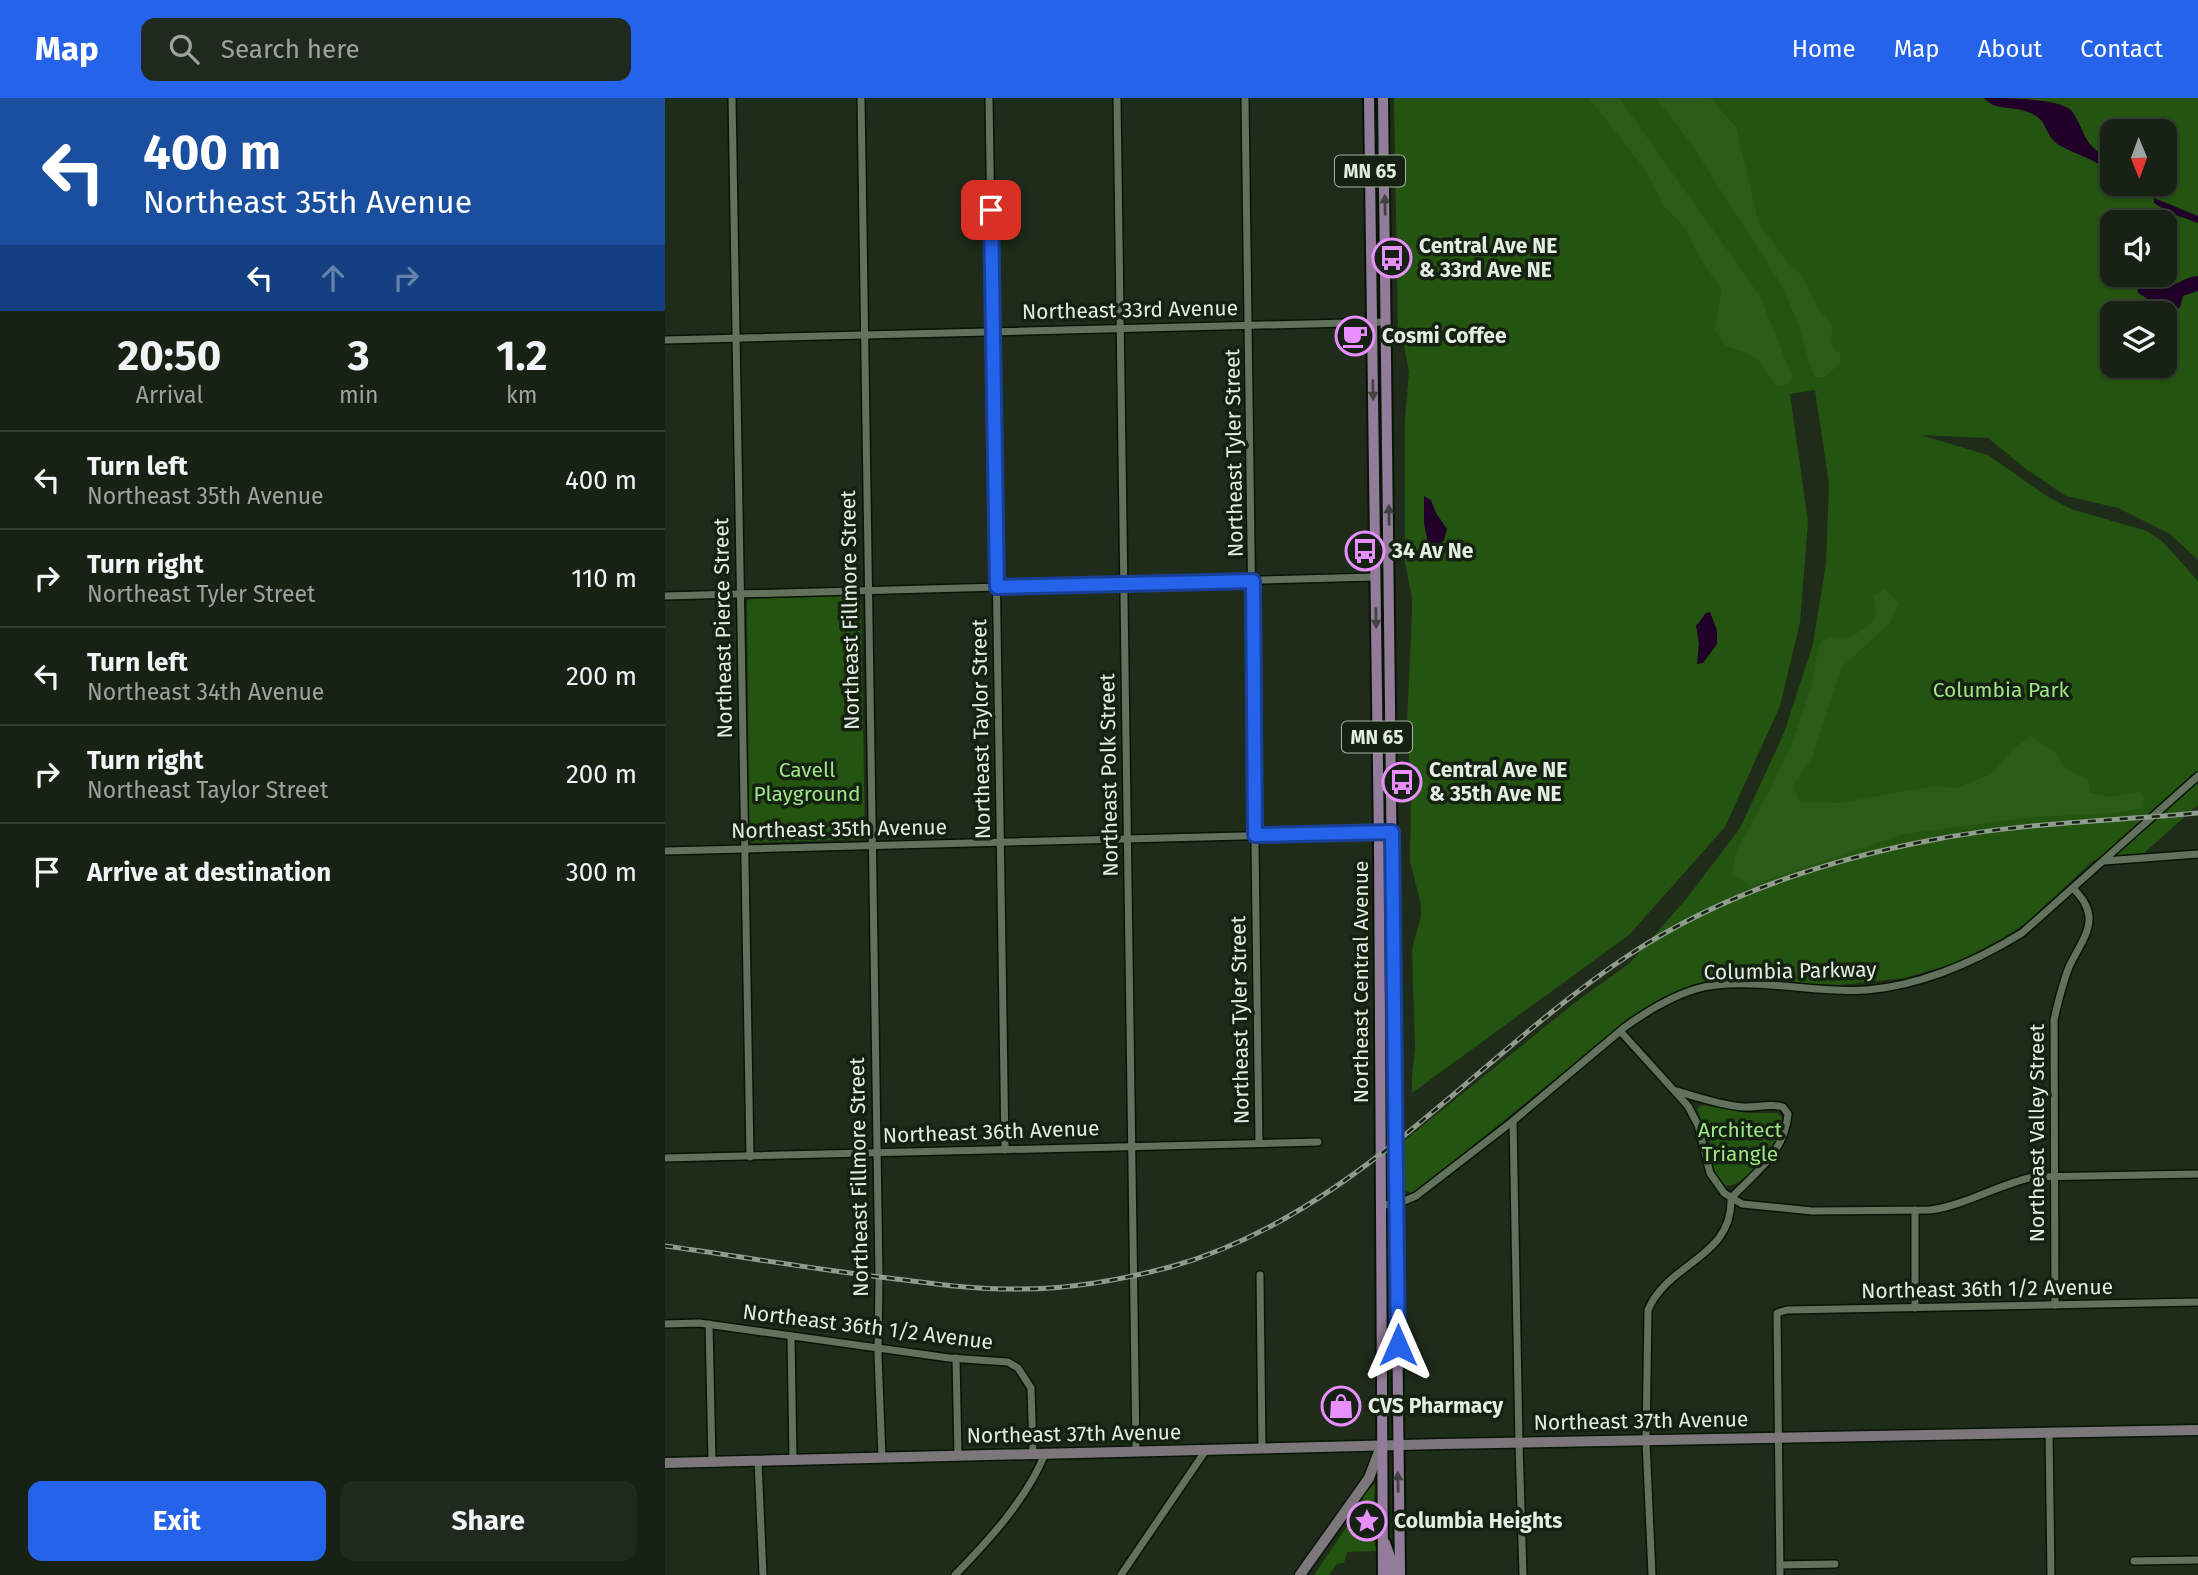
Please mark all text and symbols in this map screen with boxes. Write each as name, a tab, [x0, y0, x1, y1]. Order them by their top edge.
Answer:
search box	[141, 18, 631, 81]
text: Map	[35, 29, 99, 69]
icon: search	[165, 30, 203, 68]
text: Search here	[221, 34, 360, 65]
text: Home	[1792, 35, 1856, 63]
text: Map	[1894, 35, 1940, 63]
text: About	[1978, 35, 2042, 63]
text: Contact	[2080, 35, 2163, 63]
north arrow	[2100, 119, 2177, 196]
map controls	[2100, 119, 2177, 378]
text: 400 m	[143, 123, 281, 182]
icon: left	[28, 126, 119, 217]
road number: MN 65	[1335, 156, 1405, 186]
pin	[961, 180, 1021, 240]
text: Northeast 35th Avenue	[143, 183, 472, 221]
icon: arrive	[972, 191, 1010, 229]
one-way arrow	[1379, 193, 1391, 215]
button: sound	[2100, 210, 2177, 287]
place label: Central Ave NE & 33rd Ave NE	[1419, 233, 1557, 283]
bus stop icon: Central Ave NE & 33rd Ave NE	[1371, 237, 1413, 279]
icon: left	[241, 259, 279, 297]
icon: ahead	[314, 259, 352, 297]
icon: right	[387, 259, 425, 297]
street label: Northeast 33rd Avenue	[1022, 295, 1238, 325]
button: layers	[2100, 301, 2177, 378]
cafe icon: Cosmi Coffee	[1334, 315, 1376, 357]
place label: Cosmi Coffee	[1382, 323, 1507, 349]
text: 20:50	[118, 331, 221, 381]
text: 3	[348, 331, 370, 381]
text: 1.2	[496, 331, 547, 381]
street label: Northeast Tyler Street	[1219, 348, 1249, 557]
one-way arrow	[1367, 380, 1379, 402]
text: Arrival	[136, 381, 203, 409]
text: min	[339, 381, 379, 409]
text: km	[506, 381, 538, 409]
text: Turn left	[87, 451, 188, 482]
icon: left	[28, 461, 66, 499]
text: 400 m	[565, 465, 637, 496]
text: Northeast 35th Avenue	[87, 482, 324, 510]
street label: Northeast Fillmore Street	[835, 490, 865, 730]
one-way arrow	[1383, 503, 1395, 525]
street label: Northeast Pierce Street	[708, 517, 738, 739]
bus stop icon: 34 Av Ne	[1344, 530, 1386, 572]
place label: 34 Av Ne	[1391, 538, 1474, 564]
text: Turn right	[87, 549, 204, 580]
icon: right	[28, 559, 66, 597]
text: 110 m	[571, 563, 637, 594]
text: Northeast Tyler Street	[87, 580, 315, 608]
one-way arrow	[1370, 607, 1382, 629]
street label: Northeast Taylor Street	[966, 618, 996, 839]
text: Turn left	[87, 647, 188, 678]
icon: left	[28, 657, 66, 695]
text: 200 m	[566, 661, 637, 692]
street label: Northeast Polk Street	[1094, 673, 1124, 877]
park label: Columbia Park	[1933, 677, 2070, 703]
text: Northeast 34th Avenue	[87, 678, 324, 706]
road number: MN 65	[1342, 722, 1412, 752]
text: Turn right	[87, 745, 204, 776]
icon: right	[28, 755, 66, 793]
park label: Cavell Playground	[753, 757, 861, 807]
place label: Central Ave NE & 35th Ave NE	[1429, 757, 1567, 807]
text: 200 m	[566, 759, 637, 790]
bus stop icon: Central Ave NE & 35th Ave NE	[1381, 761, 1423, 803]
text: Northeast Taylor Street	[87, 776, 328, 804]
street label: Northeast 35th Avenue	[731, 814, 947, 844]
icon: arrive	[28, 853, 66, 891]
text: Arrive at destination	[87, 857, 331, 888]
text: 300 m	[566, 857, 637, 888]
street label: Northeast Central Avenue	[1348, 861, 1374, 1103]
street label: Northeast Tyler Street	[1225, 915, 1255, 1124]
street label: Columbia Parkway	[1703, 956, 1877, 986]
street label: Northeast Valley Street	[2024, 1023, 2050, 1242]
street label: Northeast Fillmore Street	[844, 1057, 874, 1297]
street label: Northeast 36th Avenue	[882, 1115, 1100, 1149]
park label: Architect Triangle	[1698, 1117, 1782, 1167]
street label: Northeast 36th 1/2 Avenue	[1861, 1274, 2113, 1304]
street label: Northeast 36th 1/2 Avenue	[741, 1299, 995, 1355]
position arrow	[1361, 1308, 1435, 1382]
shop icon: CVS Pharmacy	[1320, 1385, 1362, 1427]
place label: CVS Pharmacy	[1368, 1393, 1503, 1419]
street label: Northeast 37th Avenue	[1533, 1406, 1749, 1436]
street label: Northeast 37th Avenue	[966, 1419, 1182, 1449]
one-way arrow	[1392, 1471, 1404, 1493]
button: Exit	[28, 1481, 326, 1561]
button: Share	[340, 1481, 637, 1561]
place icon: Columbia Heights	[1346, 1500, 1388, 1542]
place label: Columbia Heights	[1394, 1508, 1562, 1534]

